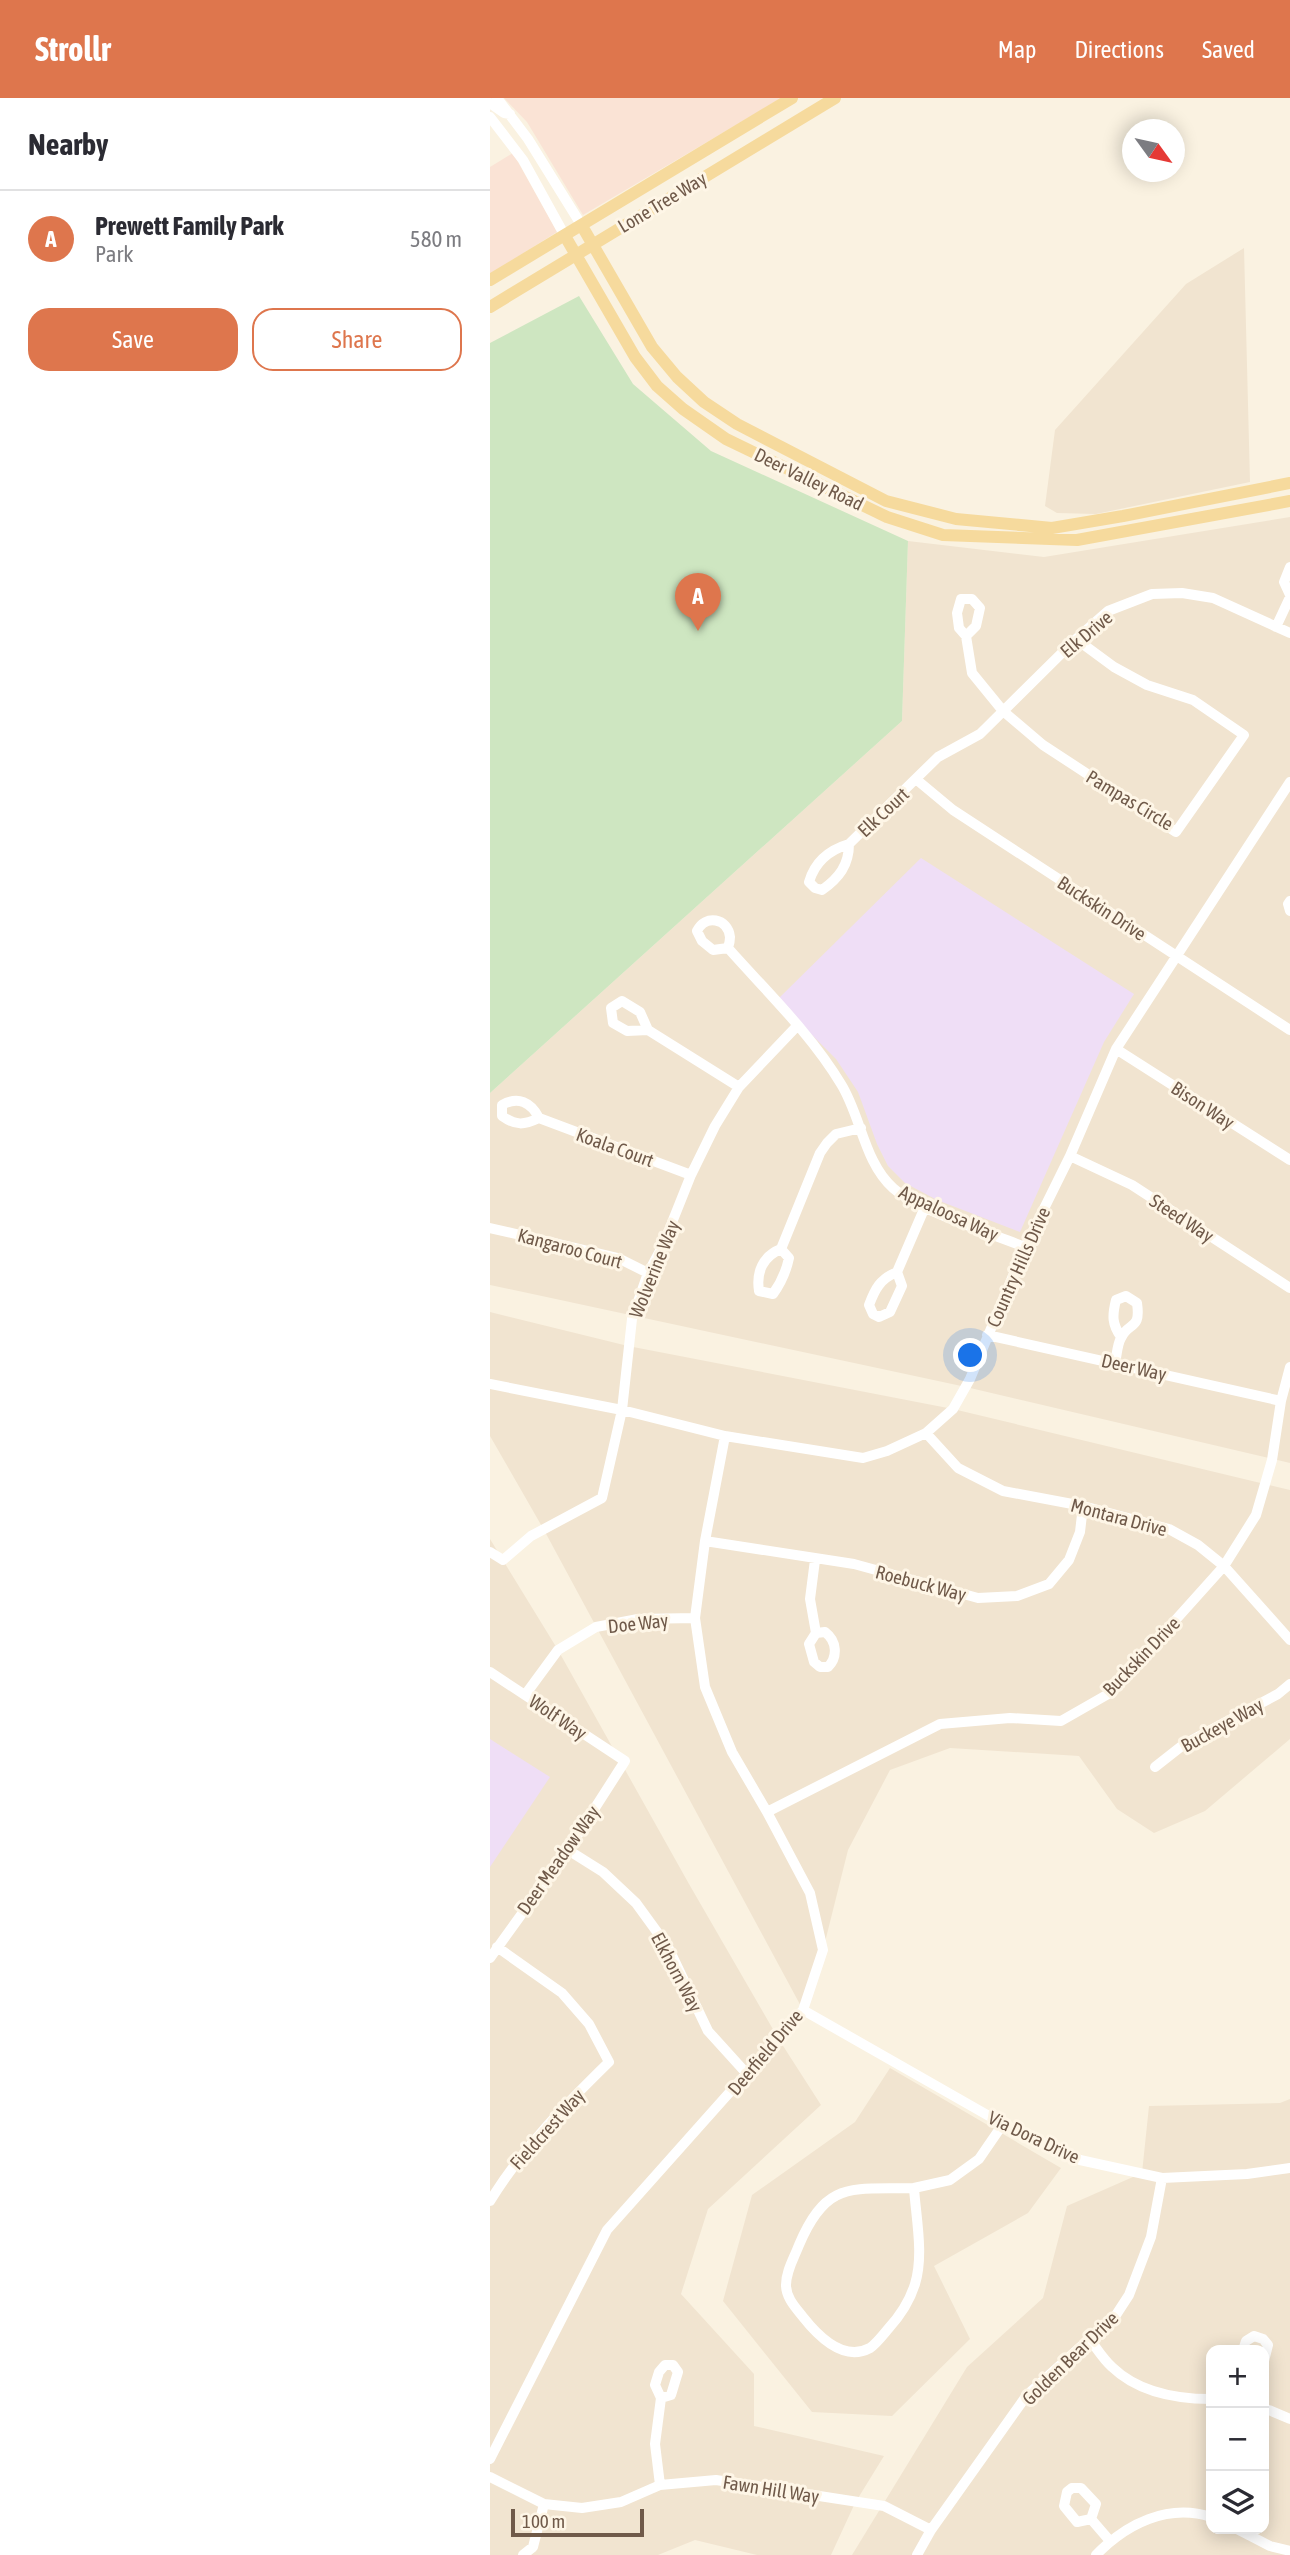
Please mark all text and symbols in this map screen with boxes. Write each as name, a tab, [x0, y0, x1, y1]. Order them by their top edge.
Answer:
text: Strollr	[35, 30, 111, 68]
text: Map	[998, 36, 1036, 63]
text: Directions	[1074, 36, 1164, 63]
text: Saved	[1202, 36, 1255, 63]
north arrow	[1122, 119, 1185, 182]
text: Nearby	[28, 127, 108, 161]
street label: Lone Tree Way	[614, 167, 710, 237]
text: Prewett Family Park	[95, 211, 284, 241]
text: A	[45, 226, 57, 252]
text: 580 m	[410, 226, 462, 252]
text: Park	[95, 241, 133, 267]
button: Save	[28, 308, 238, 371]
button: Share	[252, 308, 462, 371]
street label: Deer Valley Road	[751, 443, 867, 515]
pin: A	[675, 573, 721, 631]
street label: Elk Drive	[1056, 606, 1116, 662]
street label: Pampas Circle	[1082, 765, 1178, 835]
street label: Elk Court	[853, 783, 913, 841]
street label: Buckskin Drive	[1054, 871, 1150, 945]
street label: Bison Way	[1167, 1077, 1239, 1134]
street label: Koala Court	[573, 1123, 657, 1171]
street label: Appaloosa Way	[896, 1180, 1002, 1246]
street label: Steed Way	[1146, 1189, 1218, 1247]
street label: Country Hills Drive	[982, 1204, 1054, 1330]
street label: Wolverine Way	[624, 1217, 684, 1321]
street label: Kangaroo Court	[515, 1223, 625, 1273]
your location	[953, 1338, 987, 1372]
street label: Deer Way	[1099, 1349, 1169, 1385]
street label: Montara Drive	[1068, 1494, 1170, 1540]
street label: Roebuck Way	[873, 1560, 969, 1606]
street label: Doe Way	[607, 1609, 669, 1637]
street label: Buckskin Drive	[1098, 1612, 1184, 1700]
street label: Wolf Way	[525, 1690, 591, 1744]
street label: Buckeye Way	[1177, 1693, 1267, 1757]
street label: Deer Meadow Way	[512, 1801, 604, 1919]
street label: Elkhorn Way	[647, 1928, 707, 2016]
street label: Deerfield Drive	[723, 2005, 807, 2099]
street label: Fieldcrest Way	[505, 2084, 589, 2174]
street label: Via Dora Drive	[985, 2106, 1083, 2168]
street label: Golden Bear Drive	[1017, 2307, 1123, 2409]
map controls	[1206, 2345, 1269, 2534]
button: +	[1206, 2345, 1269, 2408]
button: −	[1206, 2408, 1269, 2471]
street label: Fawn Hill Way	[721, 2471, 821, 2507]
button: layers	[1206, 2471, 1269, 2534]
scale bar	[511, 2506, 644, 2538]
text: 100 m	[522, 2510, 565, 2532]

